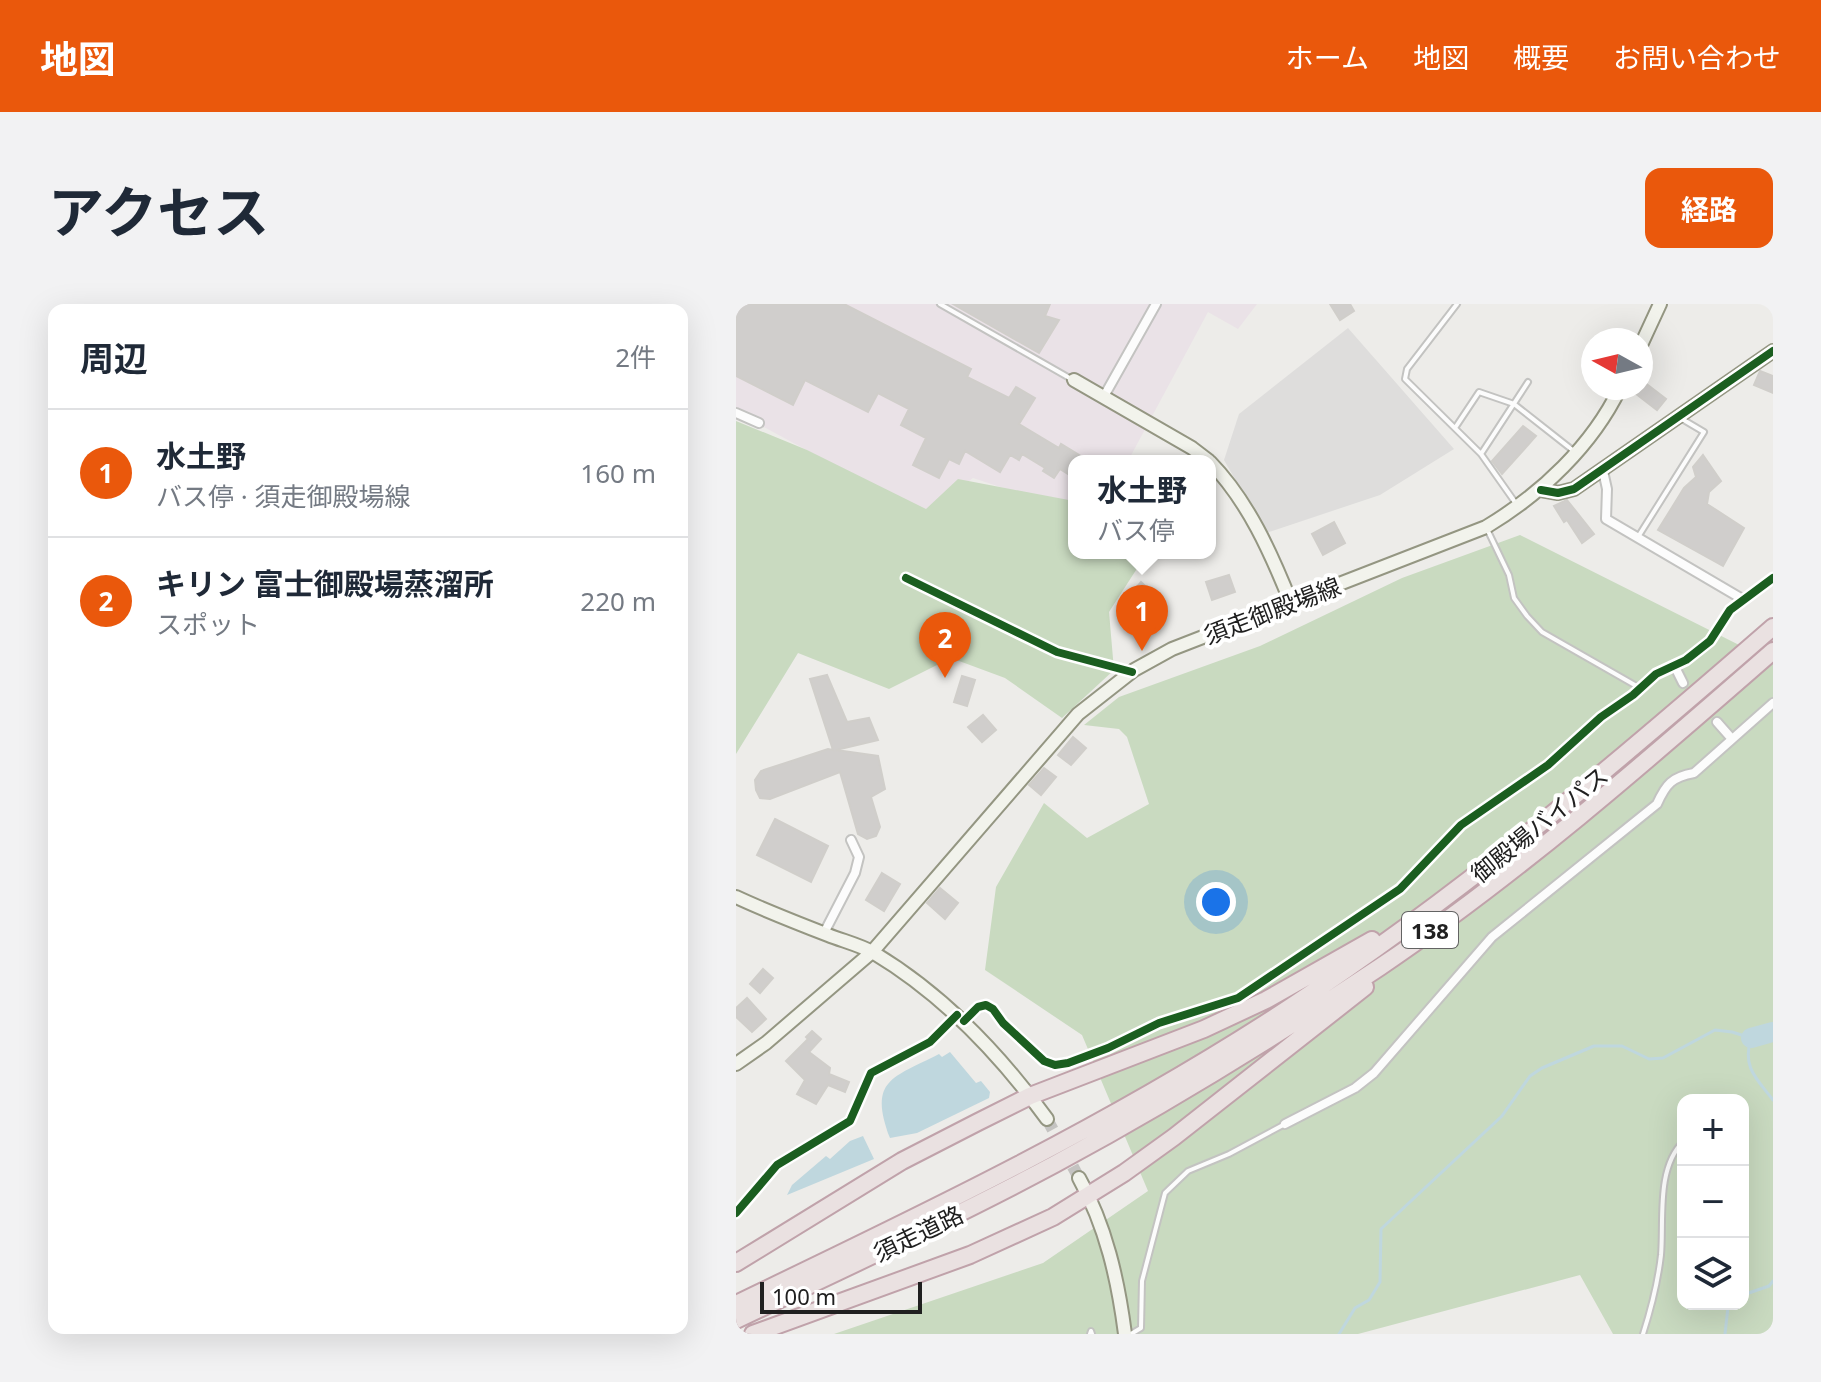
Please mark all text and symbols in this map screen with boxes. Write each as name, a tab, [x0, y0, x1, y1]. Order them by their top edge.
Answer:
text: 地図	[40, 32, 116, 84]
text: ホーム	[1286, 38, 1369, 76]
text: 地図	[1413, 38, 1469, 76]
text: 概要	[1513, 38, 1569, 76]
text: お問い合わせ	[1613, 38, 1781, 76]
button: 経路	[1645, 168, 1773, 248]
text: アクセス	[48, 173, 269, 249]
north arrow	[1581, 328, 1653, 400]
text: 周辺	[80, 335, 148, 381]
text: 2件	[615, 339, 656, 375]
text: 水土野	[156, 435, 246, 476]
text: 1	[99, 455, 113, 491]
text: 160 m	[580, 455, 656, 491]
popup	[1068, 455, 1216, 559]
text: 水土野	[1097, 469, 1187, 510]
text: バス停 · 須走御殿場線	[156, 478, 411, 514]
text: バス停	[1097, 512, 1175, 548]
text: キリン 富士御殿場蒸溜所	[156, 563, 494, 604]
street label: 須走御殿場線	[1199, 569, 1345, 651]
text: 2	[99, 583, 113, 619]
text: 220 m	[580, 583, 656, 619]
pin: 1	[1116, 585, 1168, 651]
text: スポット	[156, 606, 260, 642]
pin: 2	[919, 612, 971, 678]
street label: 御殿場バイパス	[1464, 758, 1614, 890]
your location	[1196, 882, 1236, 922]
road number: 138	[1402, 912, 1458, 948]
map controls	[1677, 1094, 1749, 1310]
button: +	[1677, 1094, 1749, 1166]
button: −	[1677, 1166, 1749, 1238]
street label: 須走道路	[868, 1197, 968, 1269]
button: layers	[1677, 1238, 1749, 1310]
scale bar	[760, 1278, 922, 1314]
text: 100 m	[772, 1281, 836, 1311]

